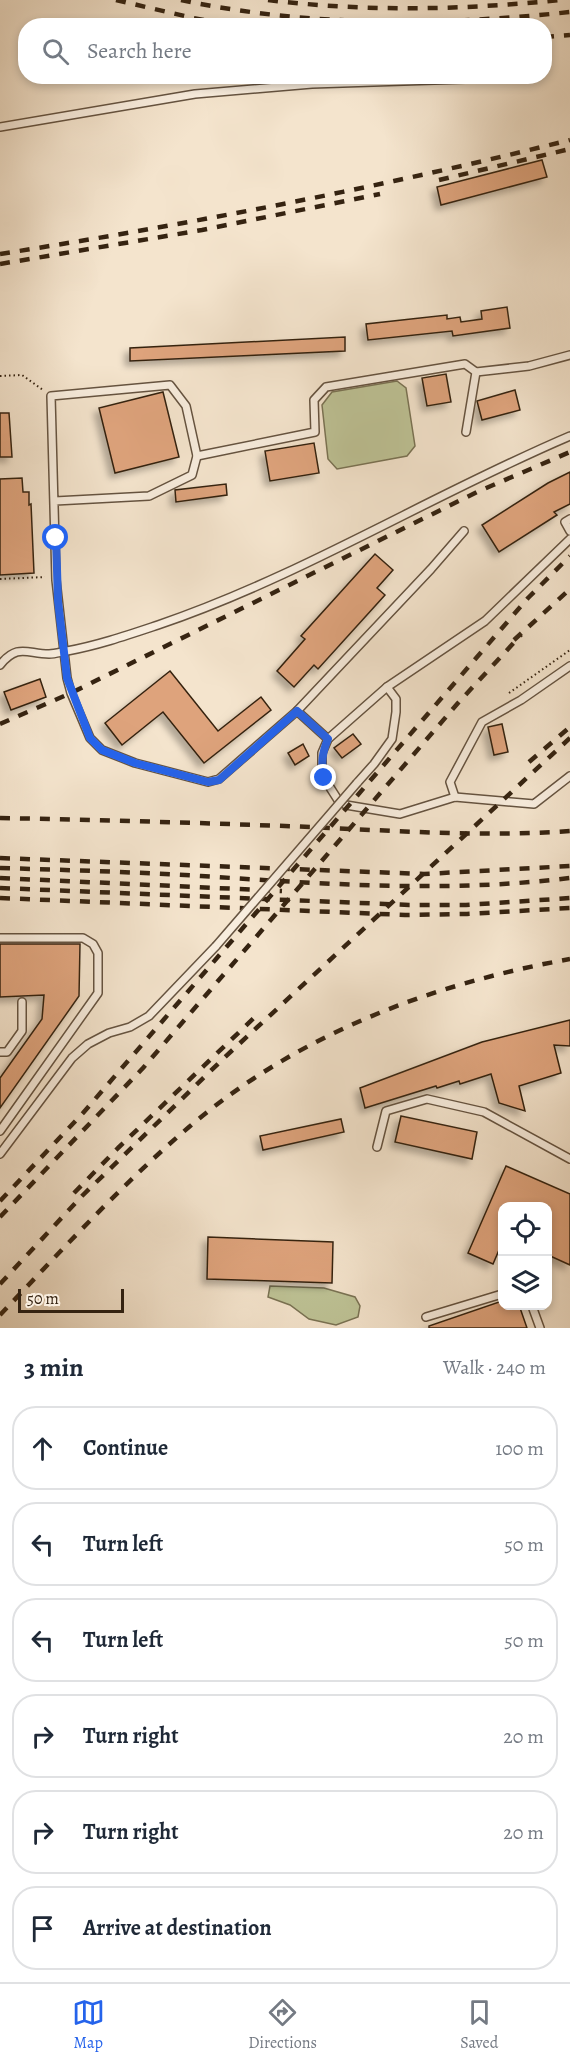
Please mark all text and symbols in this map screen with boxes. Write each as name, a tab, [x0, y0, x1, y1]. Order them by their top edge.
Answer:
search box	[18, 18, 552, 84]
icon: search	[39, 35, 72, 68]
text: Search here	[87, 36, 192, 66]
route start	[42, 524, 68, 550]
route end	[310, 764, 336, 790]
map controls	[498, 1202, 552, 1310]
button: locate	[498, 1202, 552, 1256]
button: layers	[498, 1256, 552, 1310]
scale bar	[18, 1286, 124, 1314]
text: 50 m	[27, 1288, 59, 1310]
text: 3 min	[24, 1350, 84, 1385]
text: Walk · 240 m	[443, 1354, 546, 1381]
icon: ahead	[26, 1432, 59, 1465]
text: Continue	[83, 1433, 168, 1463]
text: 100 m	[495, 1435, 544, 1462]
icon: left	[26, 1528, 59, 1561]
text: Turn left	[83, 1529, 163, 1559]
text: 50 m	[504, 1531, 544, 1558]
icon: left	[26, 1624, 59, 1657]
text: Turn left	[83, 1625, 163, 1655]
text: 50 m	[504, 1627, 544, 1654]
icon: right	[26, 1720, 59, 1753]
text: Turn right	[83, 1721, 179, 1751]
text: 20 m	[503, 1723, 544, 1750]
icon: right	[26, 1816, 59, 1849]
text: Turn right	[83, 1817, 179, 1847]
text: 20 m	[503, 1819, 544, 1846]
icon: arrive	[26, 1912, 59, 1945]
text: Arrive at destination	[83, 1913, 272, 1943]
tab: Map	[72, 1996, 105, 2054]
tab: Directions	[248, 1996, 317, 2054]
tab: Saved	[460, 1996, 498, 2054]

